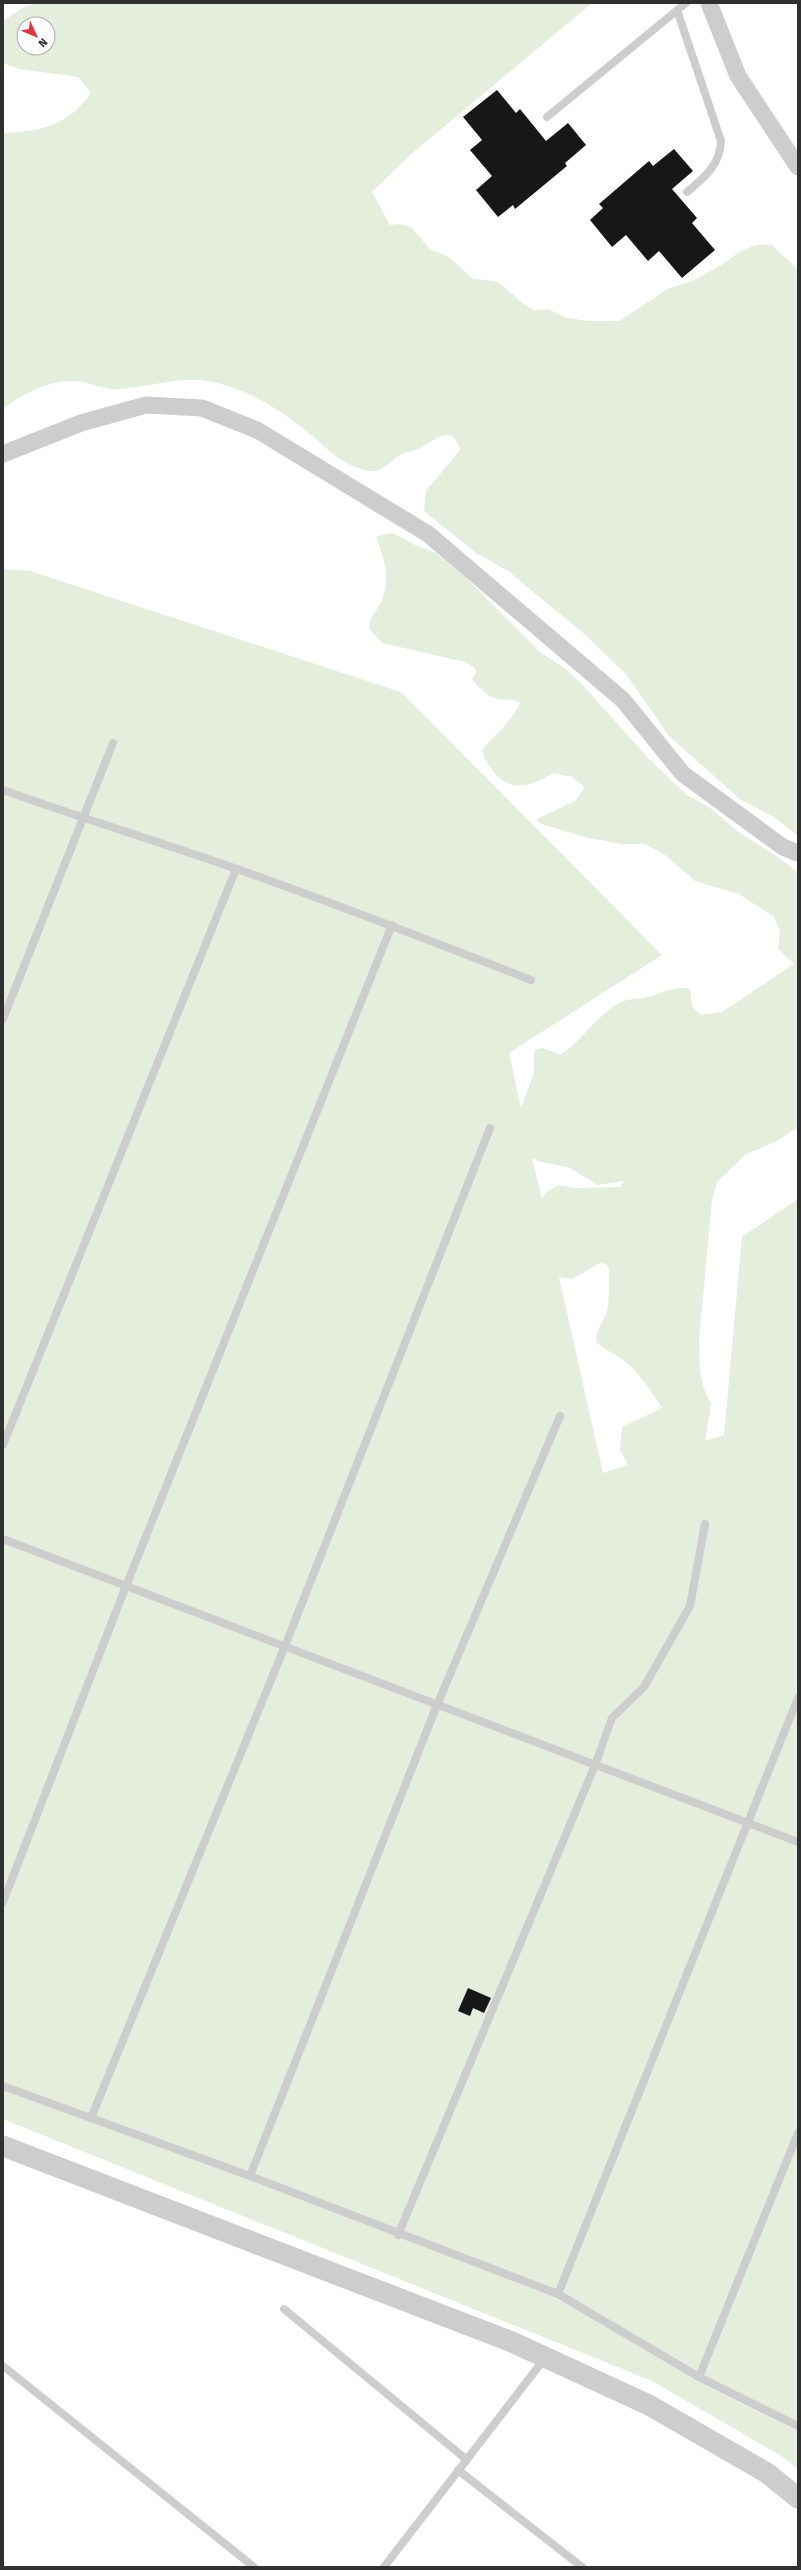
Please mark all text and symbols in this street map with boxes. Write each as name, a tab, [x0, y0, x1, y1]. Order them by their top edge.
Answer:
north arrow	[16, 16, 56, 56]
text: N	[36, 35, 50, 50]

